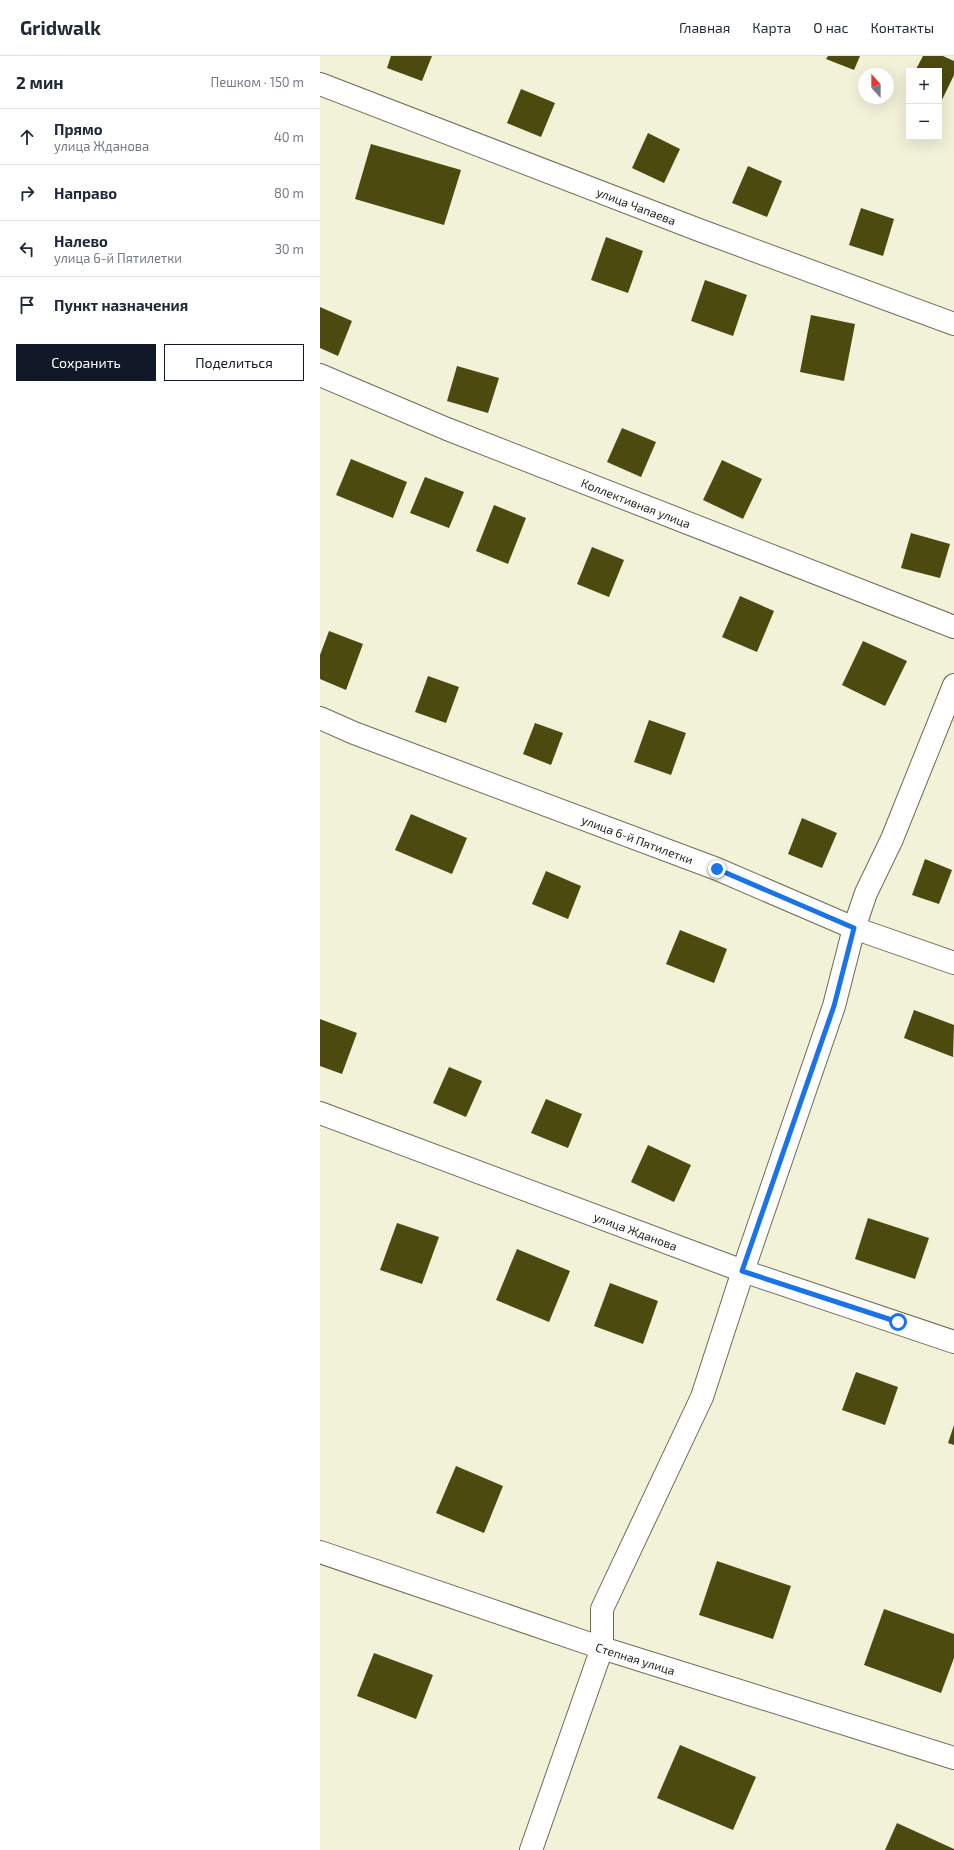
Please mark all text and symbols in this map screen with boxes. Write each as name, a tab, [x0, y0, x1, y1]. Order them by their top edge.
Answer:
text: Gridwalk	[20, 16, 101, 39]
text: Главная	[679, 19, 730, 36]
text: Карта	[752, 19, 791, 36]
text: О нас	[813, 19, 849, 36]
text: Контакты	[871, 19, 934, 36]
north arrow	[858, 68, 894, 104]
map controls	[906, 68, 942, 140]
button: +	[906, 68, 942, 104]
text: 2 мин	[16, 72, 64, 92]
text: Пешком · 150 m	[211, 74, 304, 90]
button: −	[906, 104, 942, 140]
text: Прямо	[54, 120, 103, 138]
icon: ahead	[16, 126, 38, 148]
text: 40 m	[274, 129, 304, 145]
text: улица Жданова	[54, 138, 149, 154]
icon: right	[16, 182, 38, 204]
text: Направо	[54, 184, 117, 202]
street label: улица Чапаева	[594, 184, 678, 227]
text: 80 m	[274, 185, 304, 201]
text: Налево	[54, 232, 108, 250]
icon: left	[16, 238, 38, 260]
text: 30 m	[275, 241, 304, 257]
text: улица 6-й Пятилетки	[54, 250, 182, 266]
icon: arrive	[16, 294, 38, 316]
text: Пункт назначения	[54, 296, 188, 314]
button: Сохранить	[16, 344, 156, 381]
button: Поделиться	[164, 344, 304, 381]
street label: Коллективная улица	[579, 475, 693, 531]
street label: улица 6-й Пятилетки	[579, 812, 695, 867]
route end	[708, 860, 726, 878]
street label: улица Жданова	[592, 1209, 679, 1253]
route start	[889, 1313, 907, 1331]
street label: Степная улица	[594, 1639, 677, 1677]

